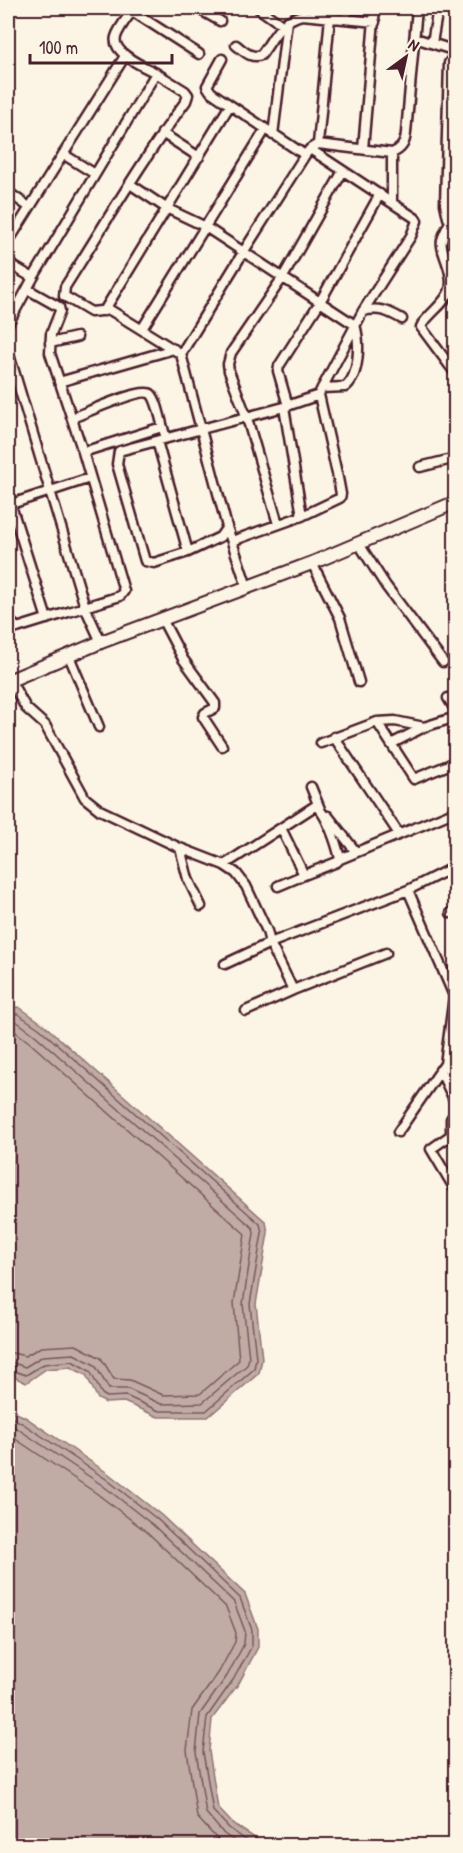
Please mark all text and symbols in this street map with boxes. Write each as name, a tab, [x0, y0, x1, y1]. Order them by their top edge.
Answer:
scale bar	[30, 27, 172, 65]
north arrow	[376, 27, 436, 87]
text: N	[405, 33, 424, 56]
text: 100 m	[39, 35, 78, 60]

